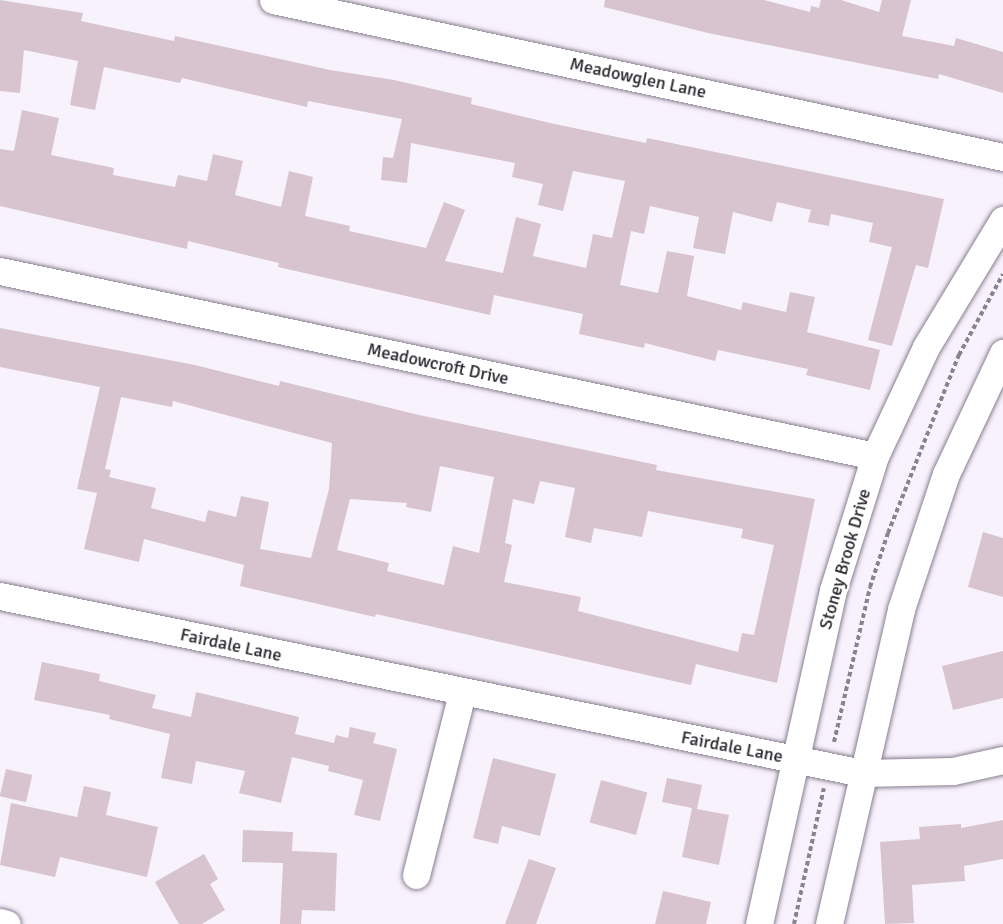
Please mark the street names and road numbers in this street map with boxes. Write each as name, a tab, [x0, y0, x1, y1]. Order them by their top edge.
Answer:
street label: Meadowglen Lane	[568, 53, 708, 103]
street label: Meadowcroft Drive	[365, 338, 511, 390]
street label: Stoney Brook Drive	[815, 486, 875, 632]
street label: Fairdale Lane	[178, 624, 284, 666]
street label: Fairdale Lane	[679, 727, 785, 767]

